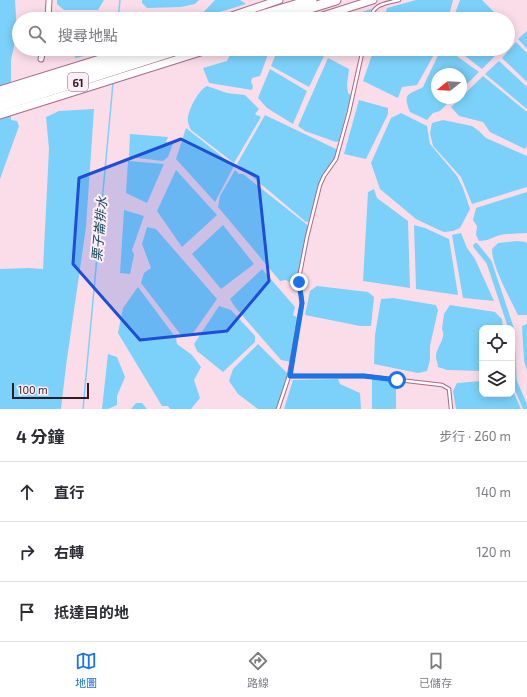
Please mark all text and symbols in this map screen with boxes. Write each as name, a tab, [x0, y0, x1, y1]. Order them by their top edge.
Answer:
search box	[12, 12, 515, 56]
icon: search	[26, 23, 48, 45]
text: 搜尋地點	[58, 26, 118, 44]
north arrow	[431, 68, 467, 104]
road number: 61	[68, 73, 88, 91]
water label: 栗子崙排水	[88, 195, 110, 262]
route end	[290, 273, 308, 291]
map controls	[479, 325, 515, 397]
button: locate	[479, 325, 515, 361]
button: layers	[479, 361, 515, 397]
route start	[388, 371, 406, 389]
scale bar	[12, 381, 89, 400]
text: 100 m	[18, 383, 48, 396]
text: 4 分鐘	[16, 426, 65, 446]
text: 步行 · 260 m	[439, 428, 511, 444]
icon: ahead	[16, 481, 38, 503]
text: 直行	[54, 483, 84, 501]
text: 140 m	[476, 484, 511, 500]
icon: right	[16, 541, 38, 563]
text: 右轉	[54, 543, 84, 561]
text: 120 m	[476, 544, 511, 560]
icon: arrive	[16, 601, 38, 623]
text: 抵達目的地	[54, 603, 129, 621]
tab: 地圖	[75, 650, 97, 690]
tab: 路線	[247, 650, 269, 690]
tab: 已儲存	[419, 650, 452, 690]

